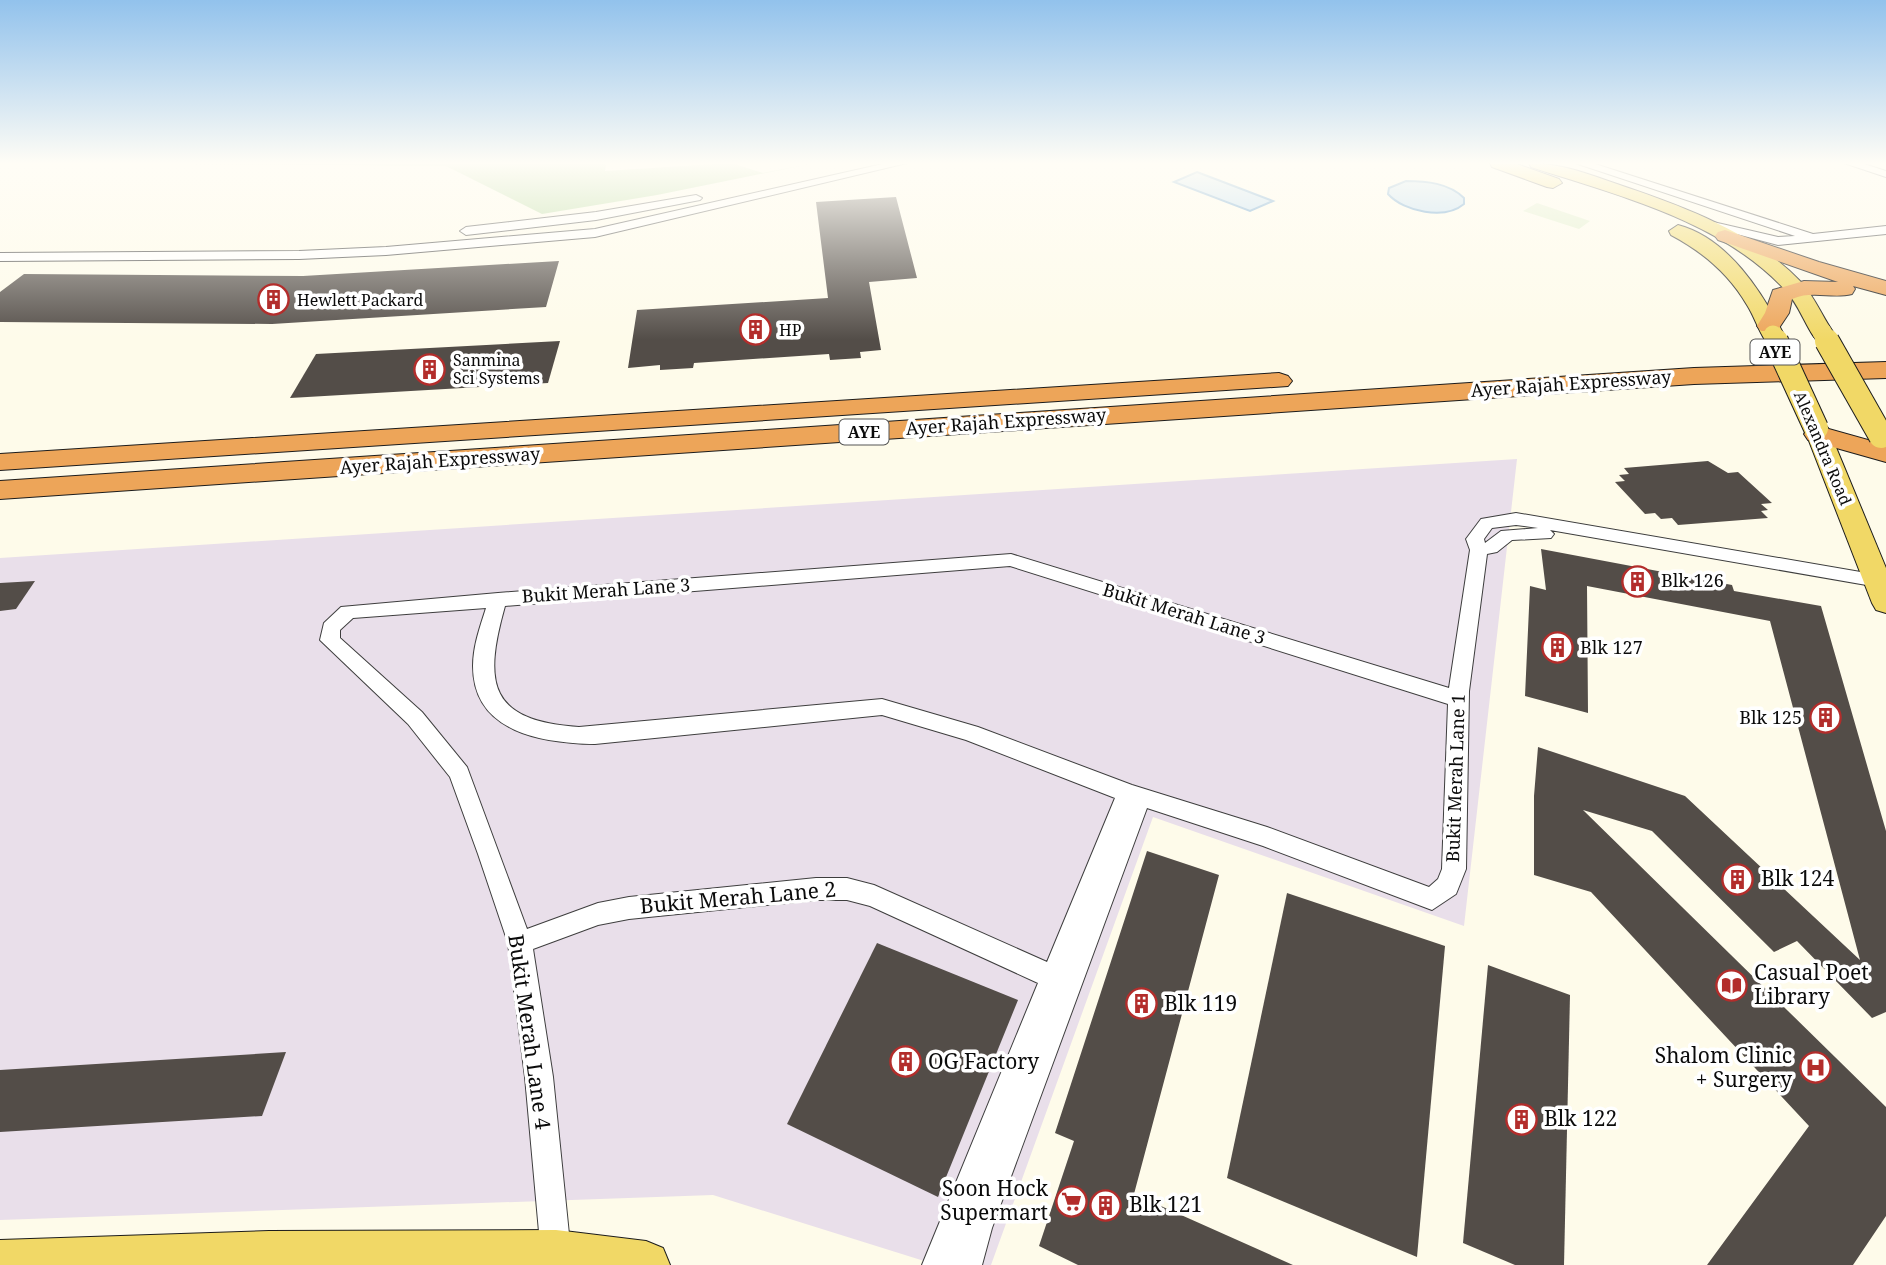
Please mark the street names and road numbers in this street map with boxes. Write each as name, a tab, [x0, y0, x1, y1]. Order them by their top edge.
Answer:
road number: AYE	[1750, 340, 1800, 364]
street label: Ayer Rajah Expressway	[1470, 364, 1673, 402]
street label: Alexandra Road	[1789, 387, 1857, 509]
street label: Ayer Rajah Expressway	[905, 402, 1108, 440]
road number: AYE	[840, 420, 888, 444]
street label: Ayer Rajah Expressway	[339, 441, 542, 479]
street label: Bukit Merah Lane 3	[521, 572, 691, 608]
street label: Bukit Merah Lane 3	[1100, 577, 1268, 649]
street label: Bukit Merah Lane 1	[1440, 693, 1470, 863]
street label: Bukit Merah Lane 2	[639, 874, 837, 920]
street label: Bukit Merah Lane 4	[502, 932, 558, 1132]

